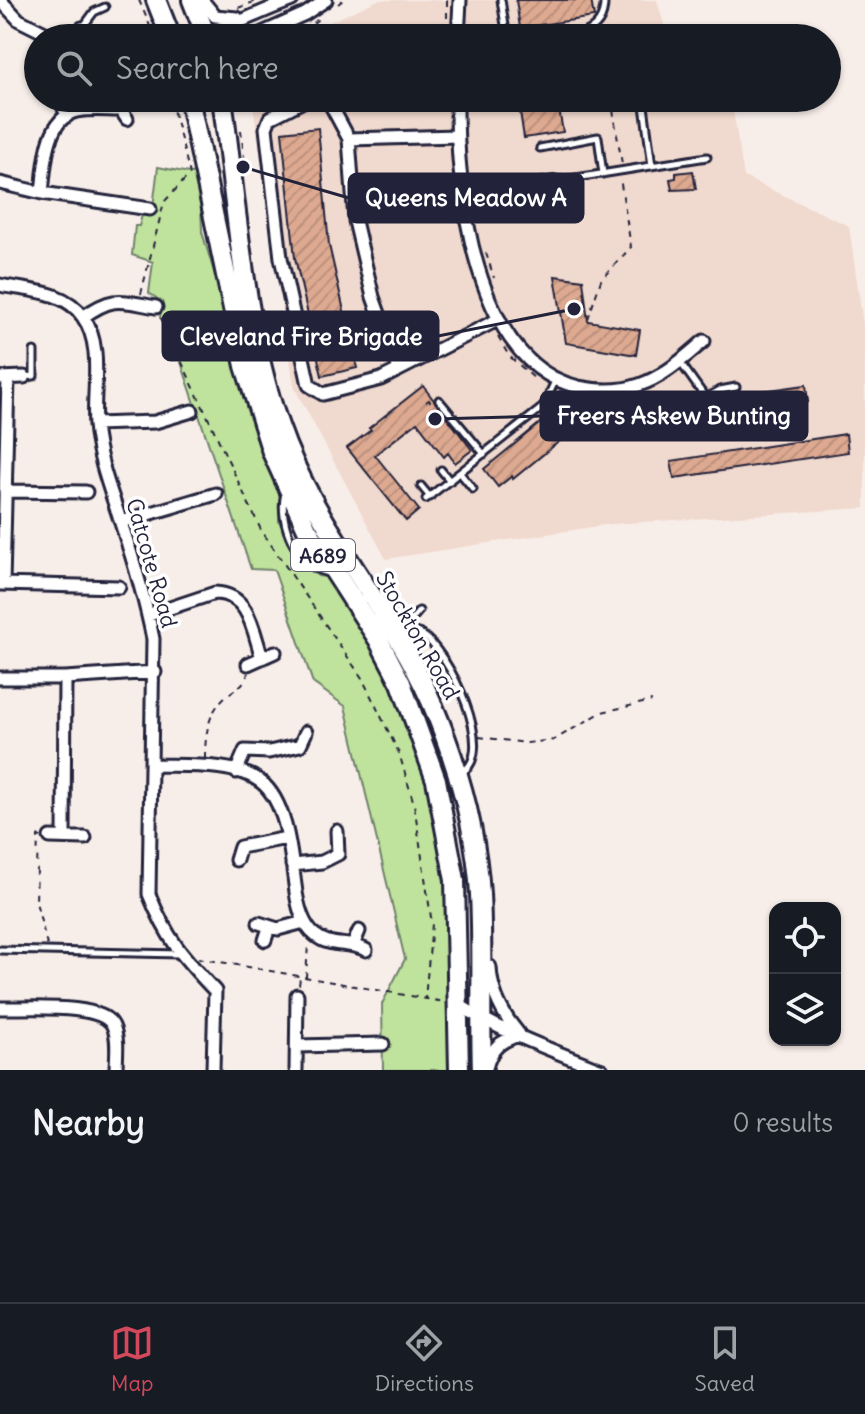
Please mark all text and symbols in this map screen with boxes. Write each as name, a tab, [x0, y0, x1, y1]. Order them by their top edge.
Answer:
search box	[24, 24, 841, 112]
icon: search	[52, 46, 96, 90]
text: Search here	[116, 49, 279, 87]
callout: Queens Meadow A	[349, 174, 583, 222]
text: Queens Meadow A	[365, 182, 567, 212]
callout: Cleveland Fire Brigade	[163, 312, 438, 360]
text: Cleveland Fire Brigade	[180, 321, 423, 351]
callout: Freers Askew Bunting	[541, 392, 807, 440]
text: Freers Askew Bunting	[557, 400, 791, 430]
street label: Catcote Road	[120, 495, 184, 631]
road number: A689	[291, 539, 355, 571]
street label: Stockton Road	[370, 566, 466, 704]
map controls	[769, 902, 841, 1046]
button: locate	[769, 902, 841, 974]
button: layers	[769, 974, 841, 1046]
text: Nearby	[32, 1101, 145, 1144]
text: 0 results	[732, 1106, 833, 1139]
tab: Map	[110, 1321, 154, 1397]
tab: Directions	[375, 1321, 474, 1397]
tab: Saved	[694, 1321, 755, 1397]

